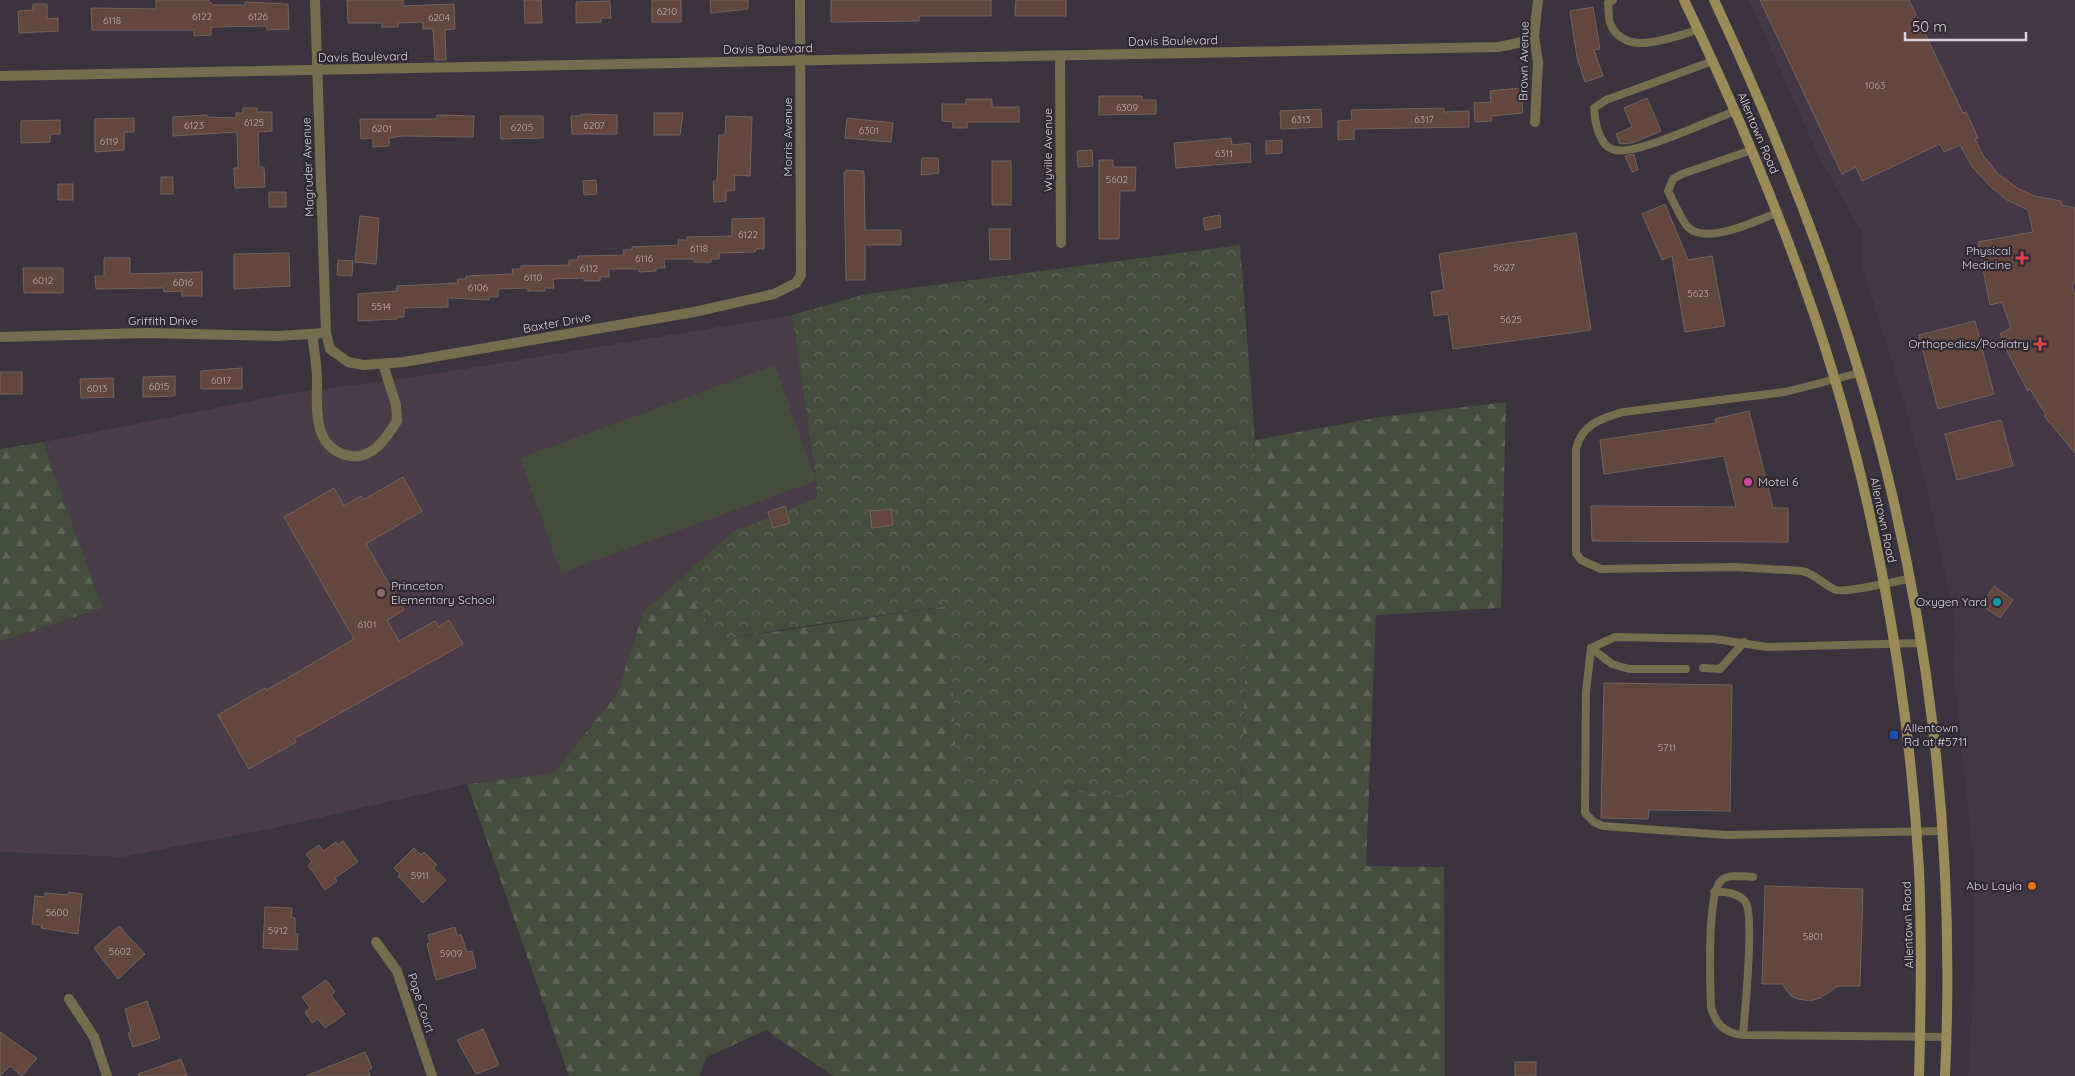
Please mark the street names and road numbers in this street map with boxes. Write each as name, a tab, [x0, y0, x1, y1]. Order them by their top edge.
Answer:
street label: Brown Avenue	[1515, 21, 1532, 101]
street label: Davis Boulevard	[1128, 32, 1218, 49]
street label: Davis Boulevard	[723, 40, 813, 57]
street label: Davis Boulevard	[318, 48, 408, 65]
street label: Allentown Road	[1735, 90, 1782, 176]
street label: Morris Avenue	[780, 97, 795, 176]
street label: Wyville Avenue	[1040, 108, 1055, 192]
street label: Magruder Avenue	[298, 117, 317, 217]
street label: Baxter Drive	[522, 309, 592, 336]
street label: Griffith Drive	[128, 313, 198, 328]
street label: Allentown Road	[1867, 476, 1900, 564]
street label: Allentown Road	[1898, 881, 1917, 969]
street label: Pope Court	[405, 971, 438, 1035]

